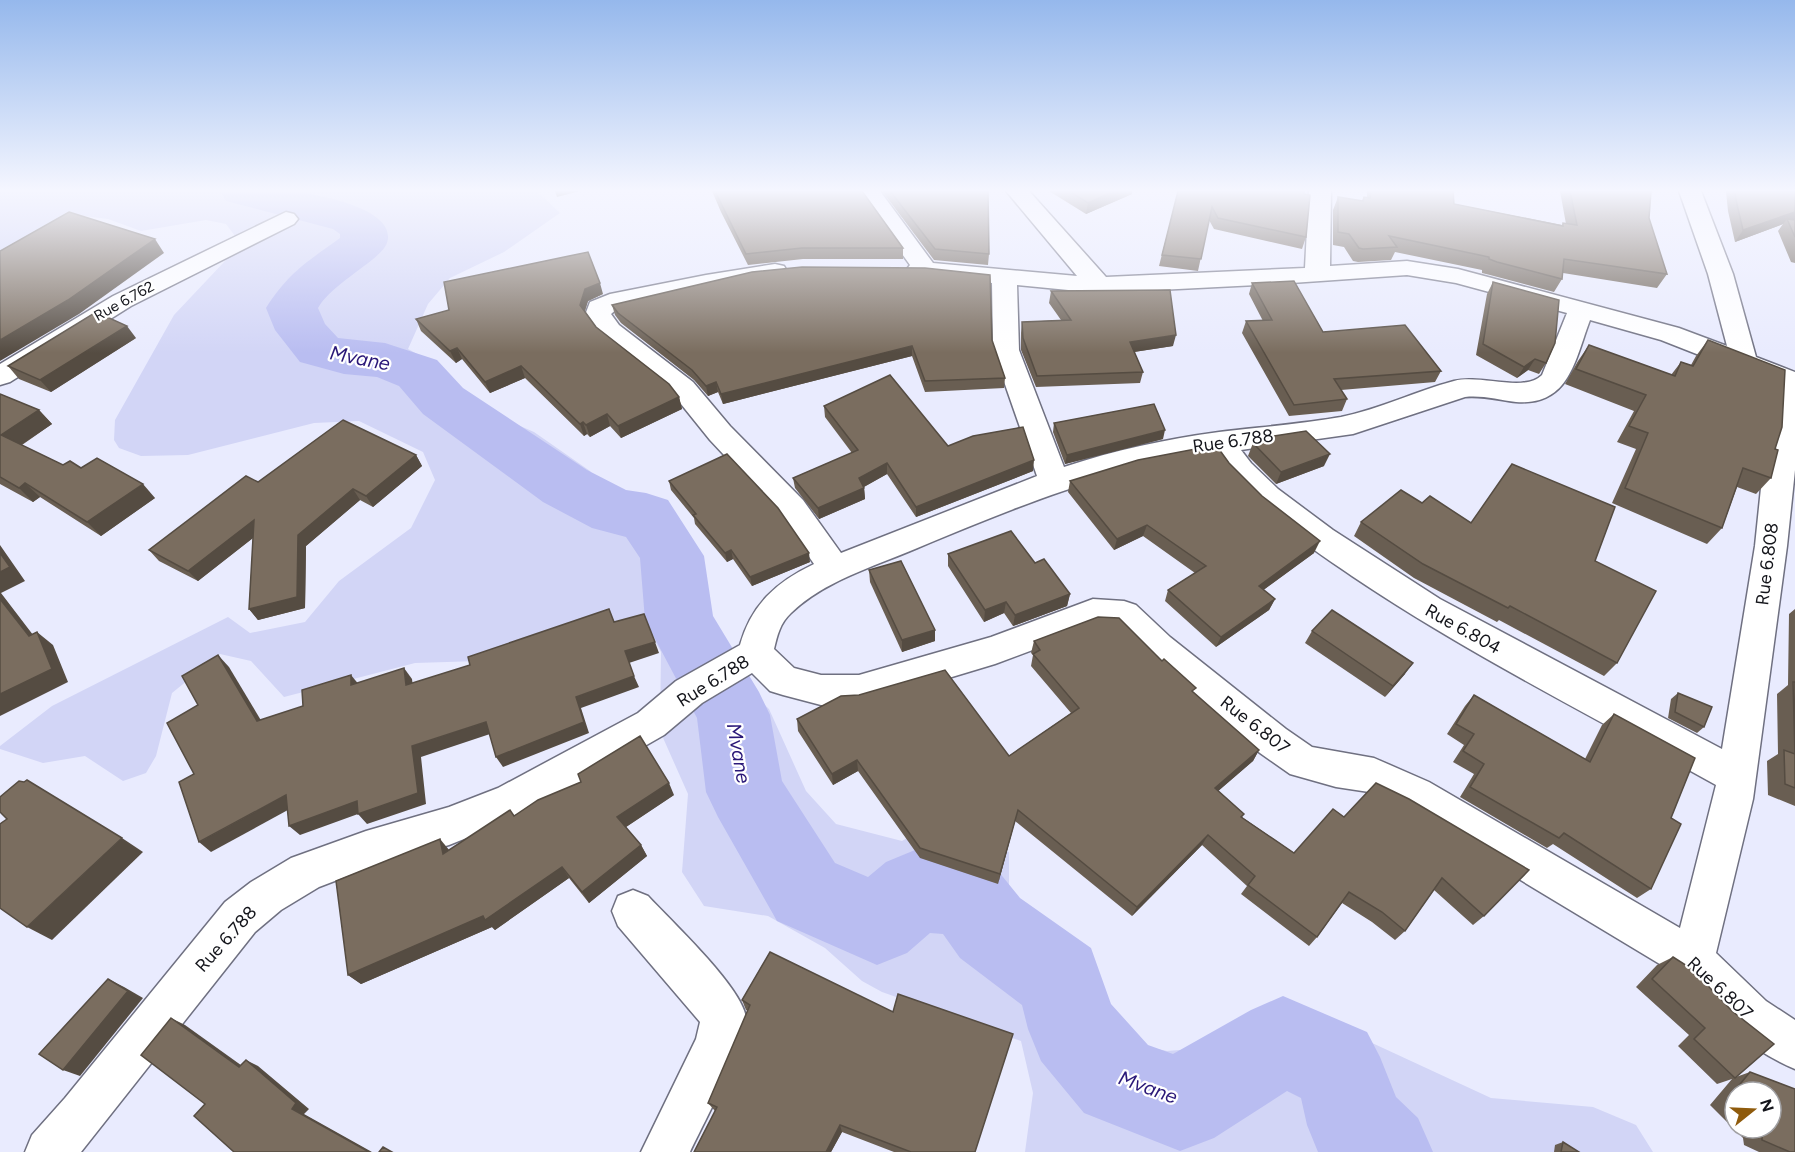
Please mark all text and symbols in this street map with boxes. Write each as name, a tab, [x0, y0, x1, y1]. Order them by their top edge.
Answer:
street label: Rue 6.762	[91, 277, 157, 325]
water label: Mvane	[328, 340, 392, 376]
street label: Rue 6.788	[1191, 424, 1275, 458]
street label: Rue 6.808	[1751, 521, 1783, 607]
street label: Rue 6.804	[1421, 599, 1505, 659]
street label: Rue 6.788	[673, 650, 753, 712]
street label: Rue 6.807	[1216, 691, 1294, 759]
water label: Mvane	[722, 721, 756, 785]
street label: Rue 6.788	[191, 901, 261, 977]
street label: Rue 6.807	[1683, 952, 1758, 1024]
water label: Mvane	[1115, 1065, 1181, 1109]
north arrow	[1723, 1080, 1783, 1140]
text: N	[1756, 1097, 1778, 1114]

